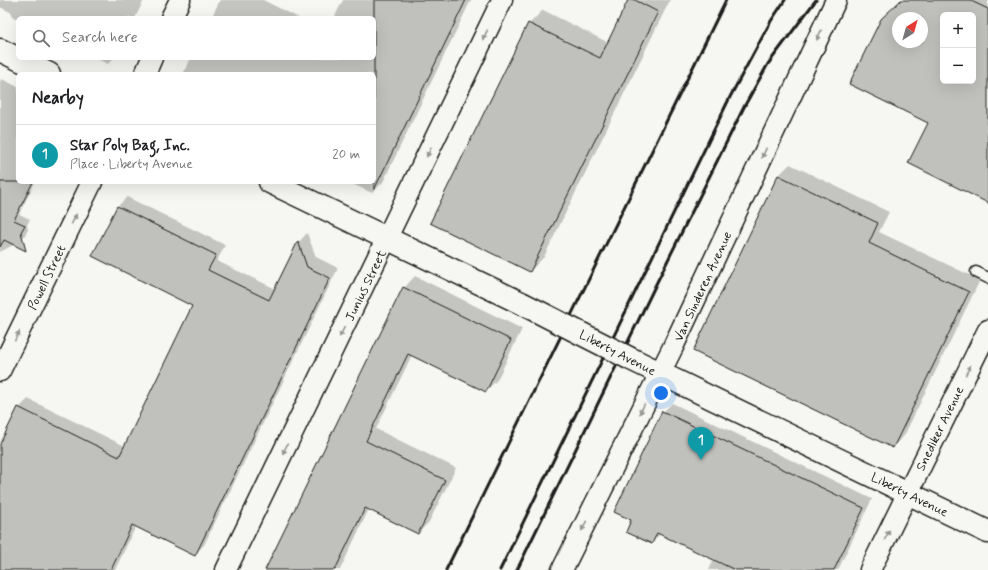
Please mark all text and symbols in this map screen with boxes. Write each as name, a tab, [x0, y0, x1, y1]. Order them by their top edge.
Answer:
north arrow	[892, 12, 928, 48]
map controls	[940, 12, 976, 84]
button: +	[940, 12, 976, 48]
search box	[16, 16, 376, 60]
icon: search	[30, 27, 52, 49]
text: Search here	[62, 28, 138, 48]
one-way arrow	[482, 29, 488, 41]
one-way arrow	[816, 30, 822, 41]
button: −	[940, 48, 976, 84]
text: Nearby	[32, 87, 84, 109]
text: Star Poly Bag, Inc.	[70, 136, 190, 156]
text: 1	[42, 146, 48, 163]
text: 20 m	[332, 146, 360, 163]
one-way arrow	[426, 147, 432, 158]
one-way arrow	[761, 147, 767, 159]
text: Place · Liberty Avenue	[70, 156, 193, 173]
one-way arrow	[71, 214, 77, 225]
street label: Van Sinderen Avenue	[670, 229, 736, 344]
street label: Powell Street	[24, 242, 70, 313]
street label: Junius Street	[342, 247, 391, 324]
one-way arrow	[339, 327, 345, 338]
street label: Liberty Avenue	[576, 327, 659, 380]
one-way arrow	[14, 331, 20, 342]
one-way arrow	[965, 364, 971, 376]
your location	[651, 383, 671, 403]
street label: Snediker Avenue	[912, 383, 968, 474]
one-way arrow	[639, 404, 645, 415]
pin: 1	[688, 427, 714, 460]
one-way arrow	[282, 443, 288, 455]
street label: Liberty Avenue	[868, 469, 951, 521]
one-way arrow	[581, 520, 587, 532]
one-way arrow	[884, 529, 890, 541]

